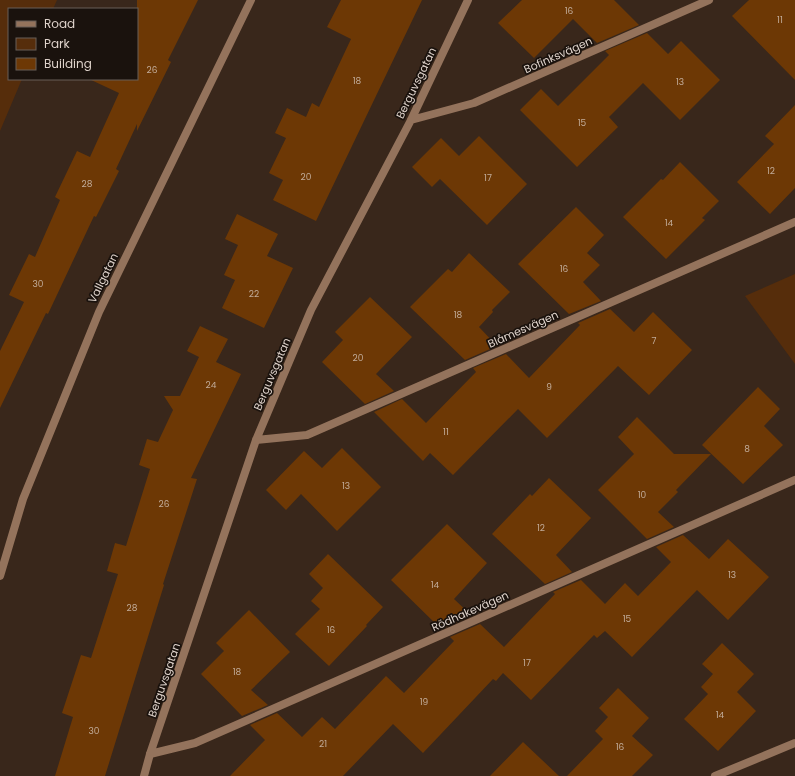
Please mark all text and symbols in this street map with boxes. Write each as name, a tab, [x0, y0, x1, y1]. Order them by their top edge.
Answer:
house number: 16	[565, 5, 574, 17]
legend	[8, 8, 138, 80]
house number: 11	[777, 14, 783, 26]
text: Road	[44, 15, 75, 32]
street label: Bofinksvägen	[521, 33, 595, 77]
text: Park	[44, 35, 71, 52]
street label: Berguvsgatan	[392, 45, 440, 121]
text: Building	[44, 55, 92, 72]
house number: 26	[147, 64, 158, 76]
house number: 18	[353, 75, 362, 87]
house number: 13	[676, 76, 684, 88]
house number: 15	[578, 117, 587, 129]
house number: 12	[767, 165, 775, 177]
house number: 20	[301, 171, 312, 183]
house number: 17	[484, 172, 492, 184]
house number: 28	[82, 178, 93, 190]
house number: 14	[665, 217, 674, 229]
street label: Vallgatan	[84, 250, 122, 306]
house number: 16	[560, 263, 569, 275]
house number: 30	[33, 278, 44, 290]
house number: 22	[249, 288, 259, 300]
street label: Blåmesvägen	[485, 306, 561, 352]
house number: 18	[454, 309, 463, 321]
street label: Berguvsgatan	[250, 335, 294, 413]
house number: 7	[652, 335, 657, 347]
house number: 20	[353, 352, 364, 364]
house number: 24	[206, 379, 217, 391]
house number: 9	[546, 381, 552, 393]
house number: 11	[443, 426, 449, 438]
house number: 8	[744, 443, 750, 455]
house number: 13	[342, 480, 350, 492]
house number: 10	[638, 489, 647, 501]
house number: 26	[159, 498, 170, 510]
house number: 12	[537, 522, 545, 534]
house number: 13	[728, 569, 736, 581]
house number: 14	[431, 579, 440, 591]
street label: Rödhakevägen	[429, 587, 511, 635]
house number: 28	[127, 602, 138, 614]
house number: 15	[623, 613, 632, 625]
house number: 16	[327, 624, 336, 636]
street label: Berguvsgatan	[144, 641, 184, 719]
house number: 17	[523, 657, 531, 669]
house number: 18	[233, 666, 242, 678]
house number: 19	[420, 696, 429, 708]
house number: 14	[716, 709, 725, 721]
house number: 30	[89, 725, 100, 737]
house number: 21	[319, 738, 327, 750]
house number: 16	[616, 741, 625, 753]

